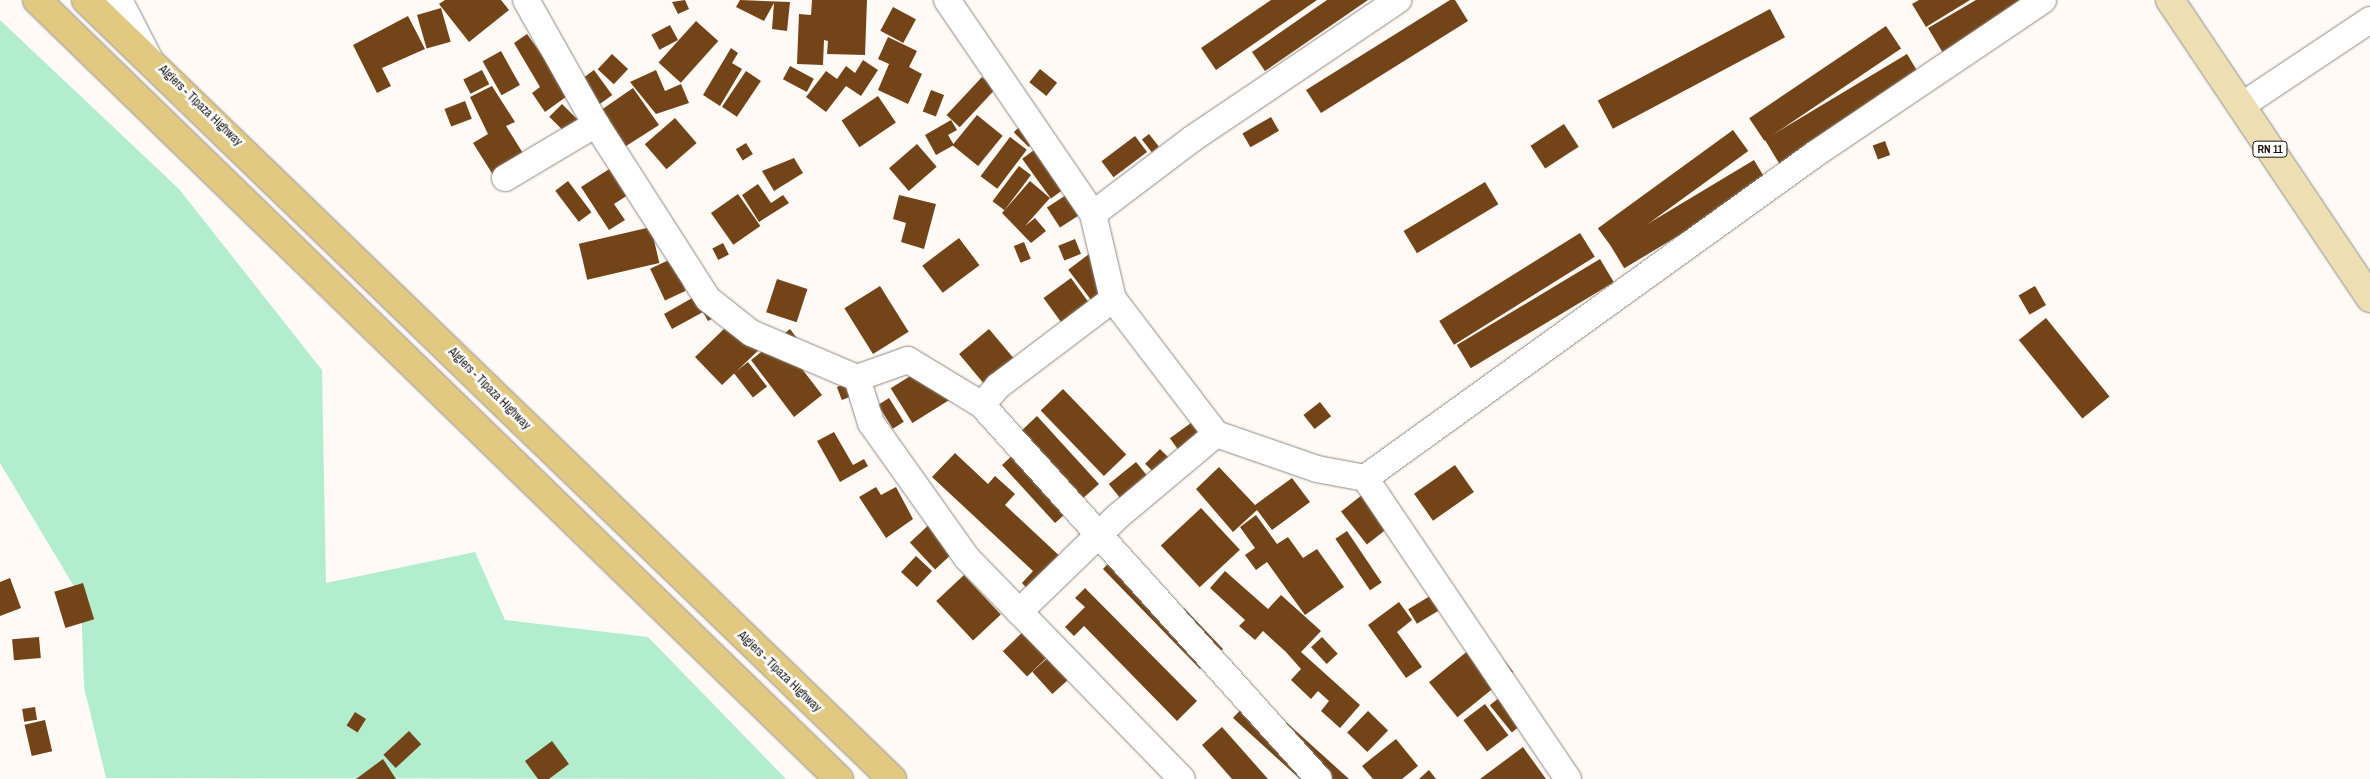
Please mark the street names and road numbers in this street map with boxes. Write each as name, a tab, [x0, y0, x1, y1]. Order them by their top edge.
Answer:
street label: Algiers - Tipaza Highway	[155, 63, 245, 149]
road number: RN 11	[2251, 140, 2289, 158]
street label: Algiers - Tipaza Highway	[445, 345, 533, 433]
street label: Algiers - Tipaza Highway	[734, 629, 824, 715]

